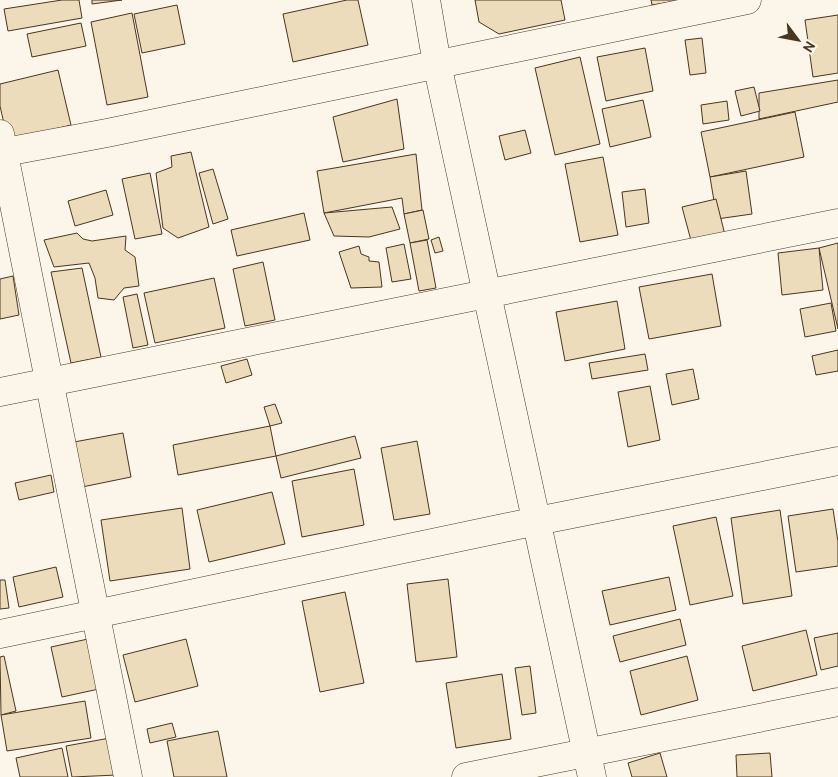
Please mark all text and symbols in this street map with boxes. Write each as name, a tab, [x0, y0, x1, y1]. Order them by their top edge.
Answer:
north arrow	[773, 15, 823, 65]
text: N	[799, 38, 819, 56]

